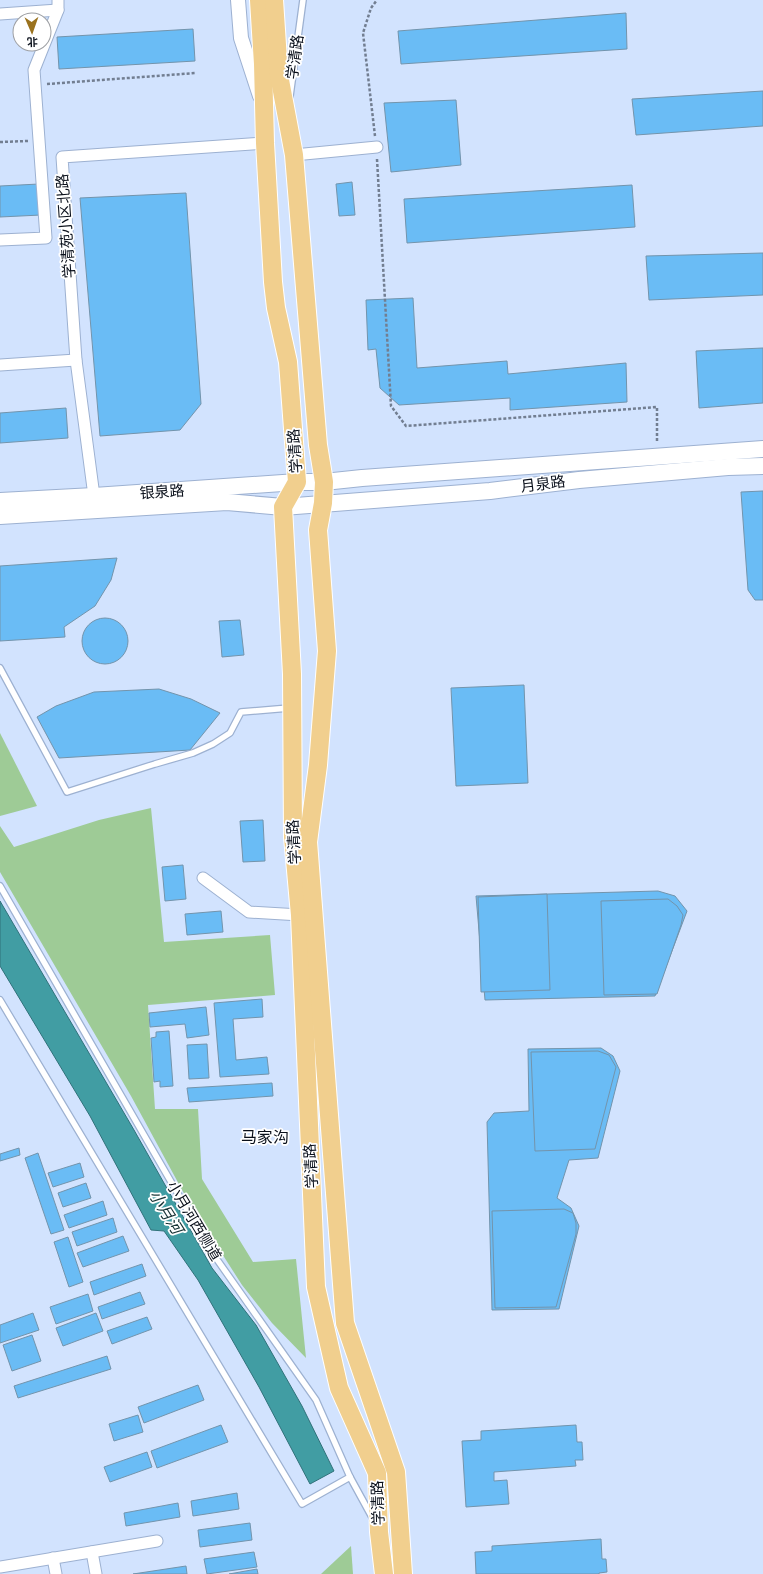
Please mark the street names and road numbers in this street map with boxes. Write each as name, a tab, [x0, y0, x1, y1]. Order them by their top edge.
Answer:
street label: 学清路	[283, 33, 307, 81]
street label: 学清苑小区北路	[53, 173, 79, 279]
street label: 学清路	[284, 428, 306, 474]
street label: 月泉路	[520, 472, 566, 496]
street label: 银泉路	[139, 481, 185, 503]
street label: 学清路	[284, 819, 304, 865]
street label: 学清路	[301, 1143, 321, 1189]
street label: 小月河西侧道	[163, 1178, 225, 1264]
street label: 学清路	[368, 1480, 388, 1526]

